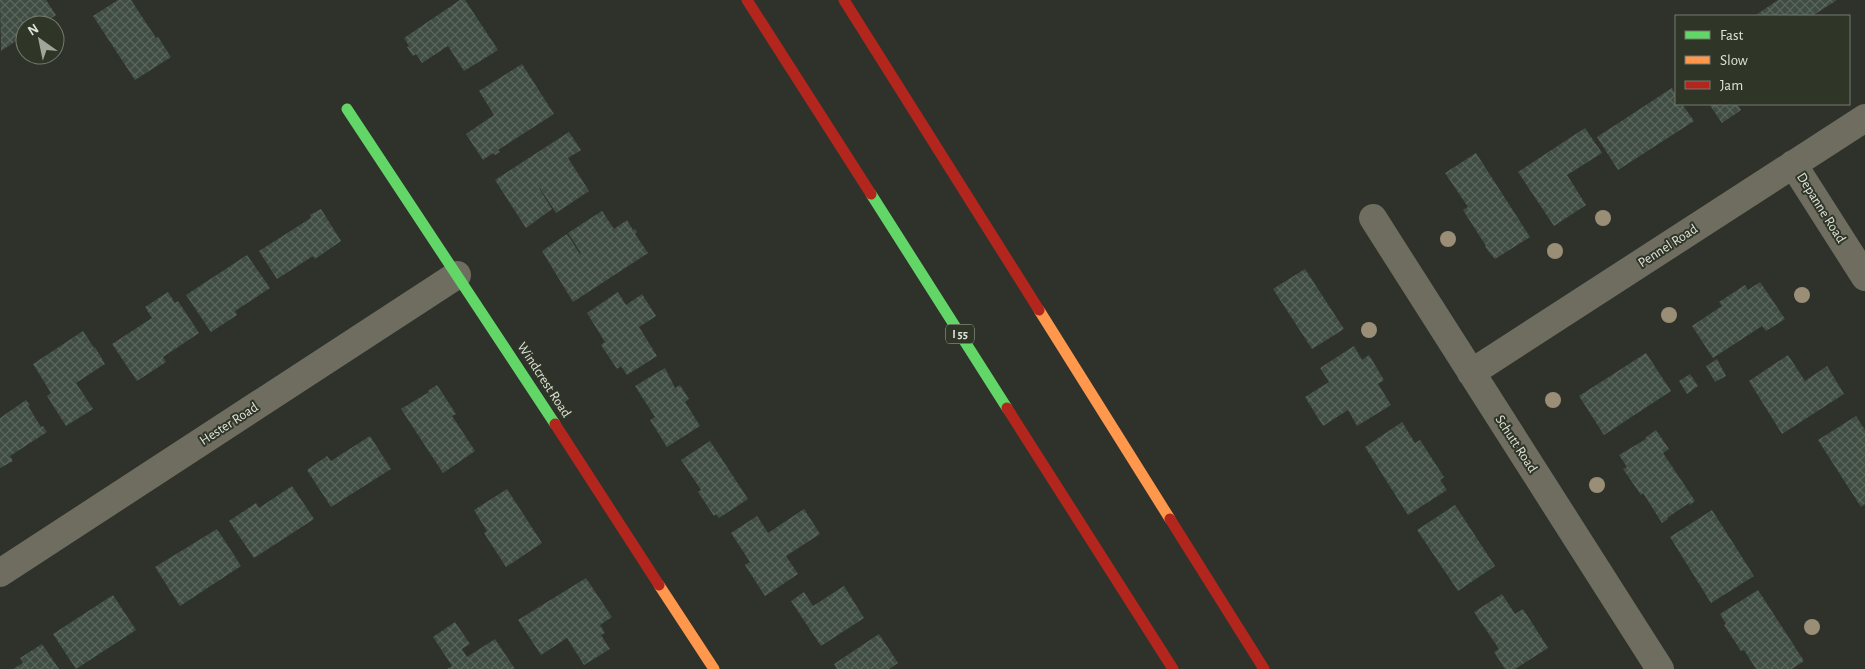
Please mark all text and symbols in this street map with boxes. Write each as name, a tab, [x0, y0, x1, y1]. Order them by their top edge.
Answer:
north arrow	[15, 15, 65, 65]
legend	[1675, 15, 1850, 105]
text: N	[26, 21, 41, 38]
text: Fast	[1720, 28, 1744, 43]
text: Slow	[1720, 53, 1748, 68]
text: Jam	[1720, 78, 1743, 93]
street label: Depanne Road	[1794, 170, 1848, 246]
street label: Pennel Road	[1636, 222, 1700, 270]
road number: I 55	[946, 324, 974, 344]
street label: Windcrest Road	[515, 340, 573, 420]
street label: Hester Road	[197, 400, 261, 448]
street label: Schutt Road	[1492, 413, 1540, 475]

